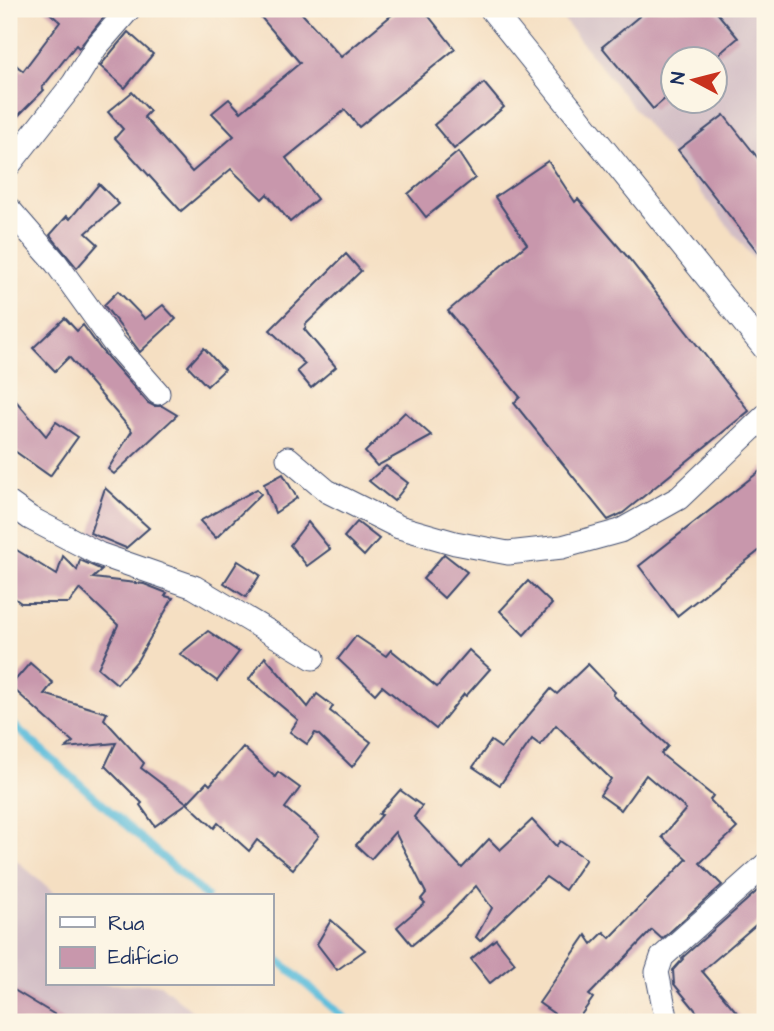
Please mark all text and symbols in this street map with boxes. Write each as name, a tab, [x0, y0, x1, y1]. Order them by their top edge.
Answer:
north arrow	[658, 46, 728, 116]
text: N	[664, 70, 693, 86]
legend	[46, 894, 273, 986]
text: Rua	[108, 909, 145, 938]
text: Edifício	[108, 943, 178, 972]

